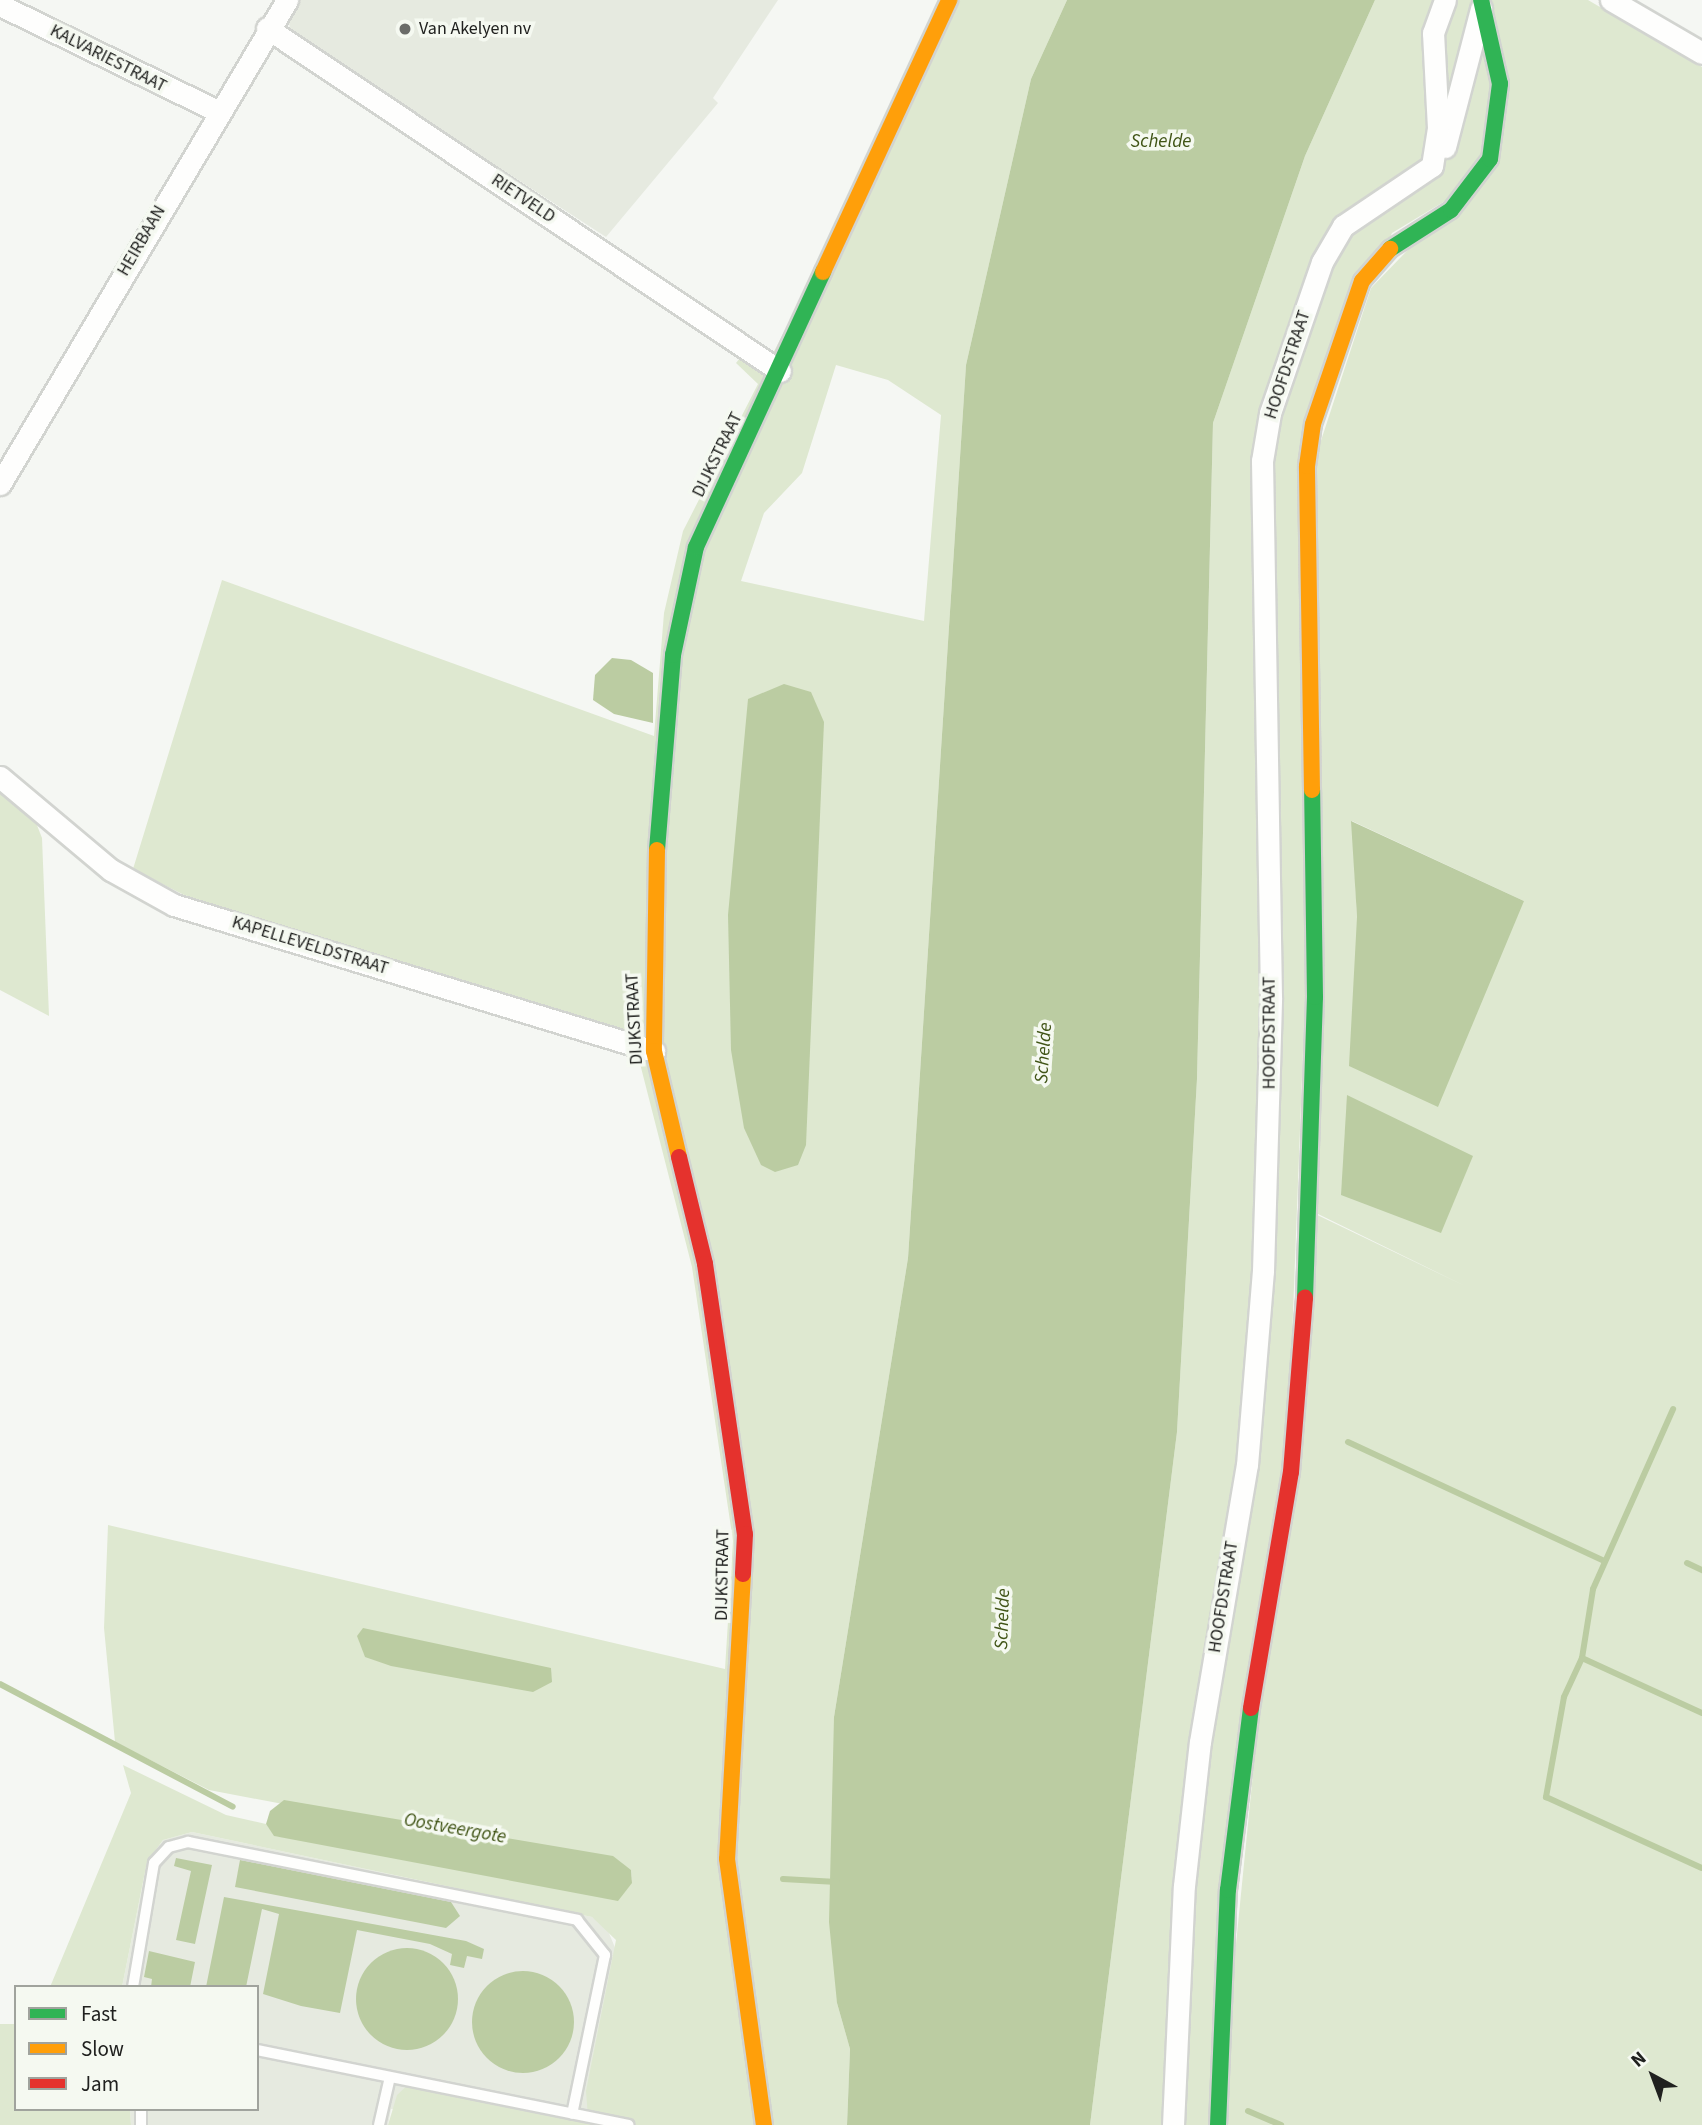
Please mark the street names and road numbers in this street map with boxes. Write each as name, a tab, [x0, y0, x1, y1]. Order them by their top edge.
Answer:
street label: KALVARIESTRAAT	[46, 20, 170, 98]
street label: RIETVELD	[487, 170, 559, 228]
street label: HEIRBAAN	[113, 202, 171, 280]
street label: HOOFDSTRAAT	[1260, 308, 1316, 422]
street label: DIJKSTRAAT	[688, 409, 748, 501]
street label: KAPELLEVELDSTRAAT	[229, 912, 391, 980]
street label: DIJKSTRAAT	[622, 973, 648, 1065]
street label: HOOFDSTRAAT	[1259, 977, 1281, 1089]
street label: DIJKSTRAAT	[711, 1529, 735, 1621]
street label: HOOFDSTRAAT	[1205, 1540, 1243, 1654]

